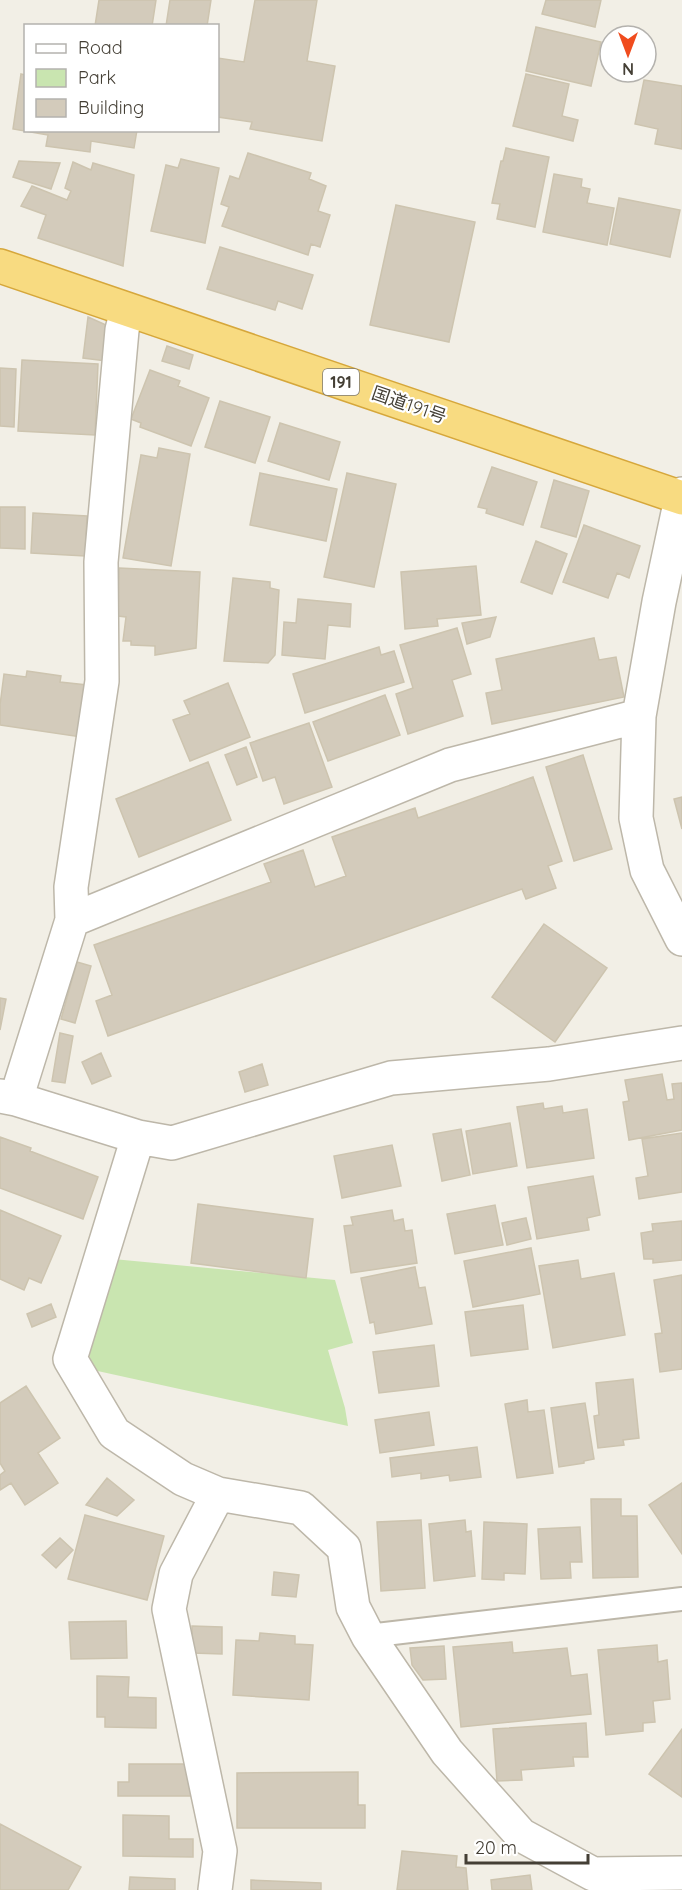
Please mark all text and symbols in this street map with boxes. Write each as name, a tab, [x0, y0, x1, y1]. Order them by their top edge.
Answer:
legend	[24, 24, 219, 132]
north arrow	[598, 24, 658, 84]
text: Road	[78, 36, 123, 59]
text: N	[622, 59, 634, 79]
text: Park	[78, 66, 116, 89]
text: Building	[78, 96, 144, 119]
road number: 191	[323, 369, 359, 395]
street label: 国道191号	[369, 381, 450, 428]
scale bar	[466, 1827, 588, 1865]
text: 20 m	[475, 1836, 517, 1859]

